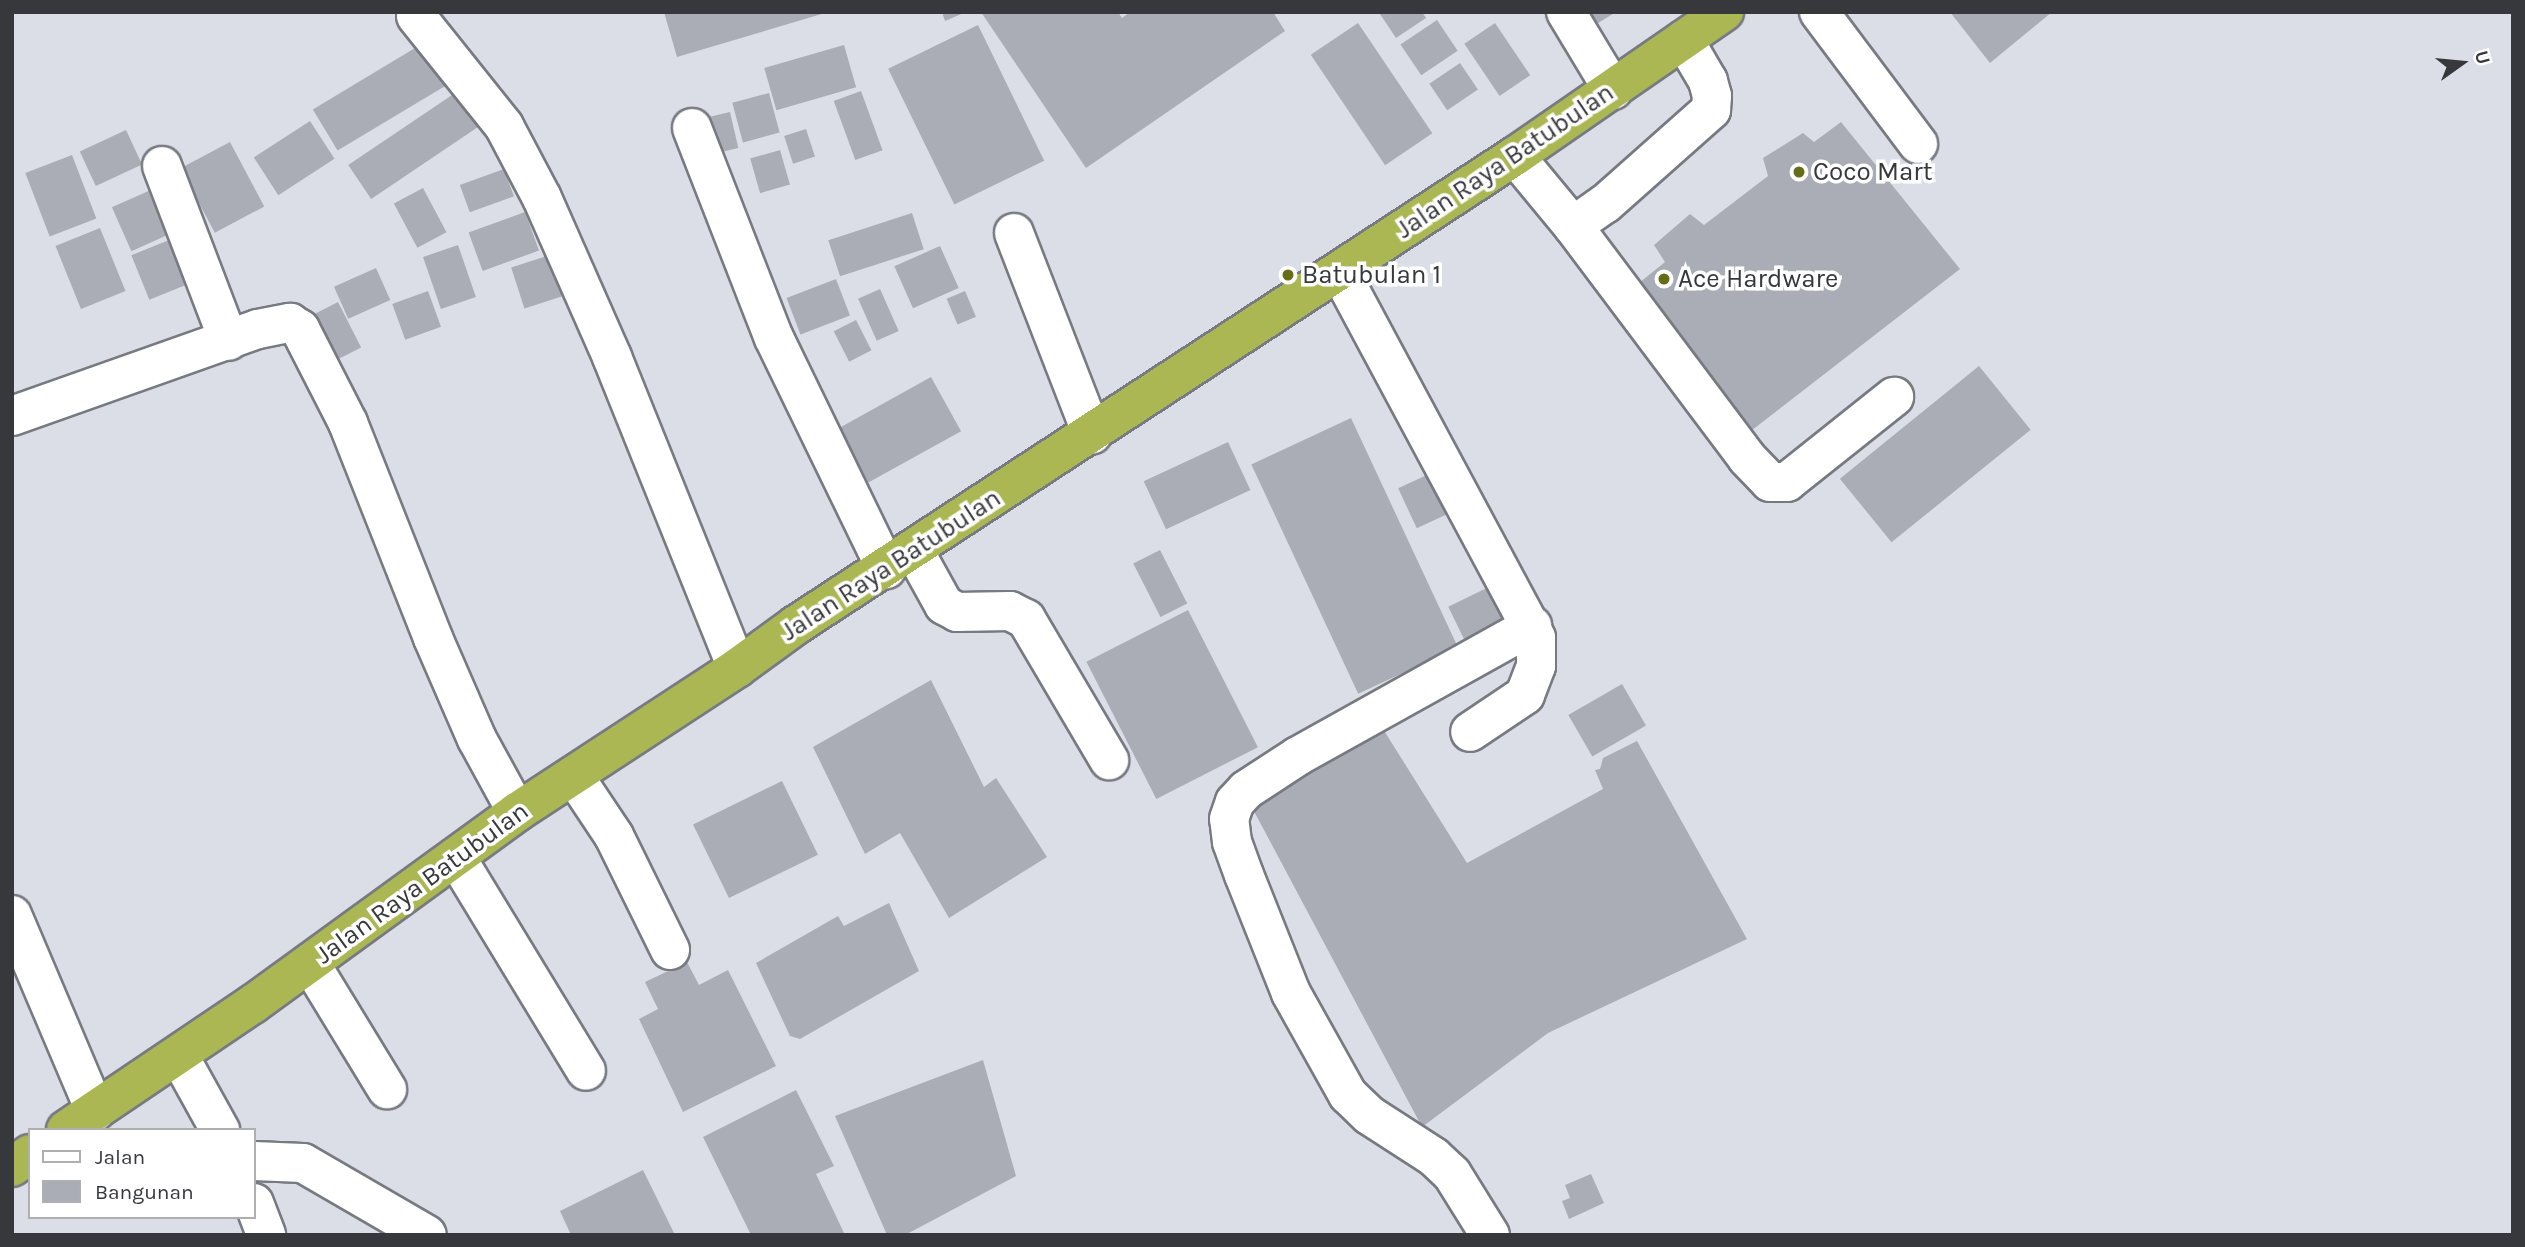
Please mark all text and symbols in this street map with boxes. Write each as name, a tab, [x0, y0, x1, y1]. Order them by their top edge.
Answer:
north arrow	[2427, 28, 2497, 98]
text: U	[2470, 48, 2495, 67]
street label: Jalan Raya Batubulan	[1390, 77, 1620, 245]
place label: Coco Mart	[1813, 156, 1932, 188]
marker: Coco Mart	[1791, 164, 1807, 180]
place label: Batubulan 1	[1302, 259, 1441, 291]
place label: Ace Hardware	[1678, 263, 1838, 295]
marker: Batubulan 1	[1280, 267, 1296, 283]
marker: Ace Hardware	[1656, 271, 1672, 287]
street label: Jalan Raya Batubulan	[775, 482, 1007, 648]
street label: Jalan Raya Batubulan	[309, 795, 535, 971]
legend	[28, 1128, 256, 1219]
text: Jalan	[95, 1145, 145, 1169]
text: Bangunan	[95, 1180, 194, 1204]

